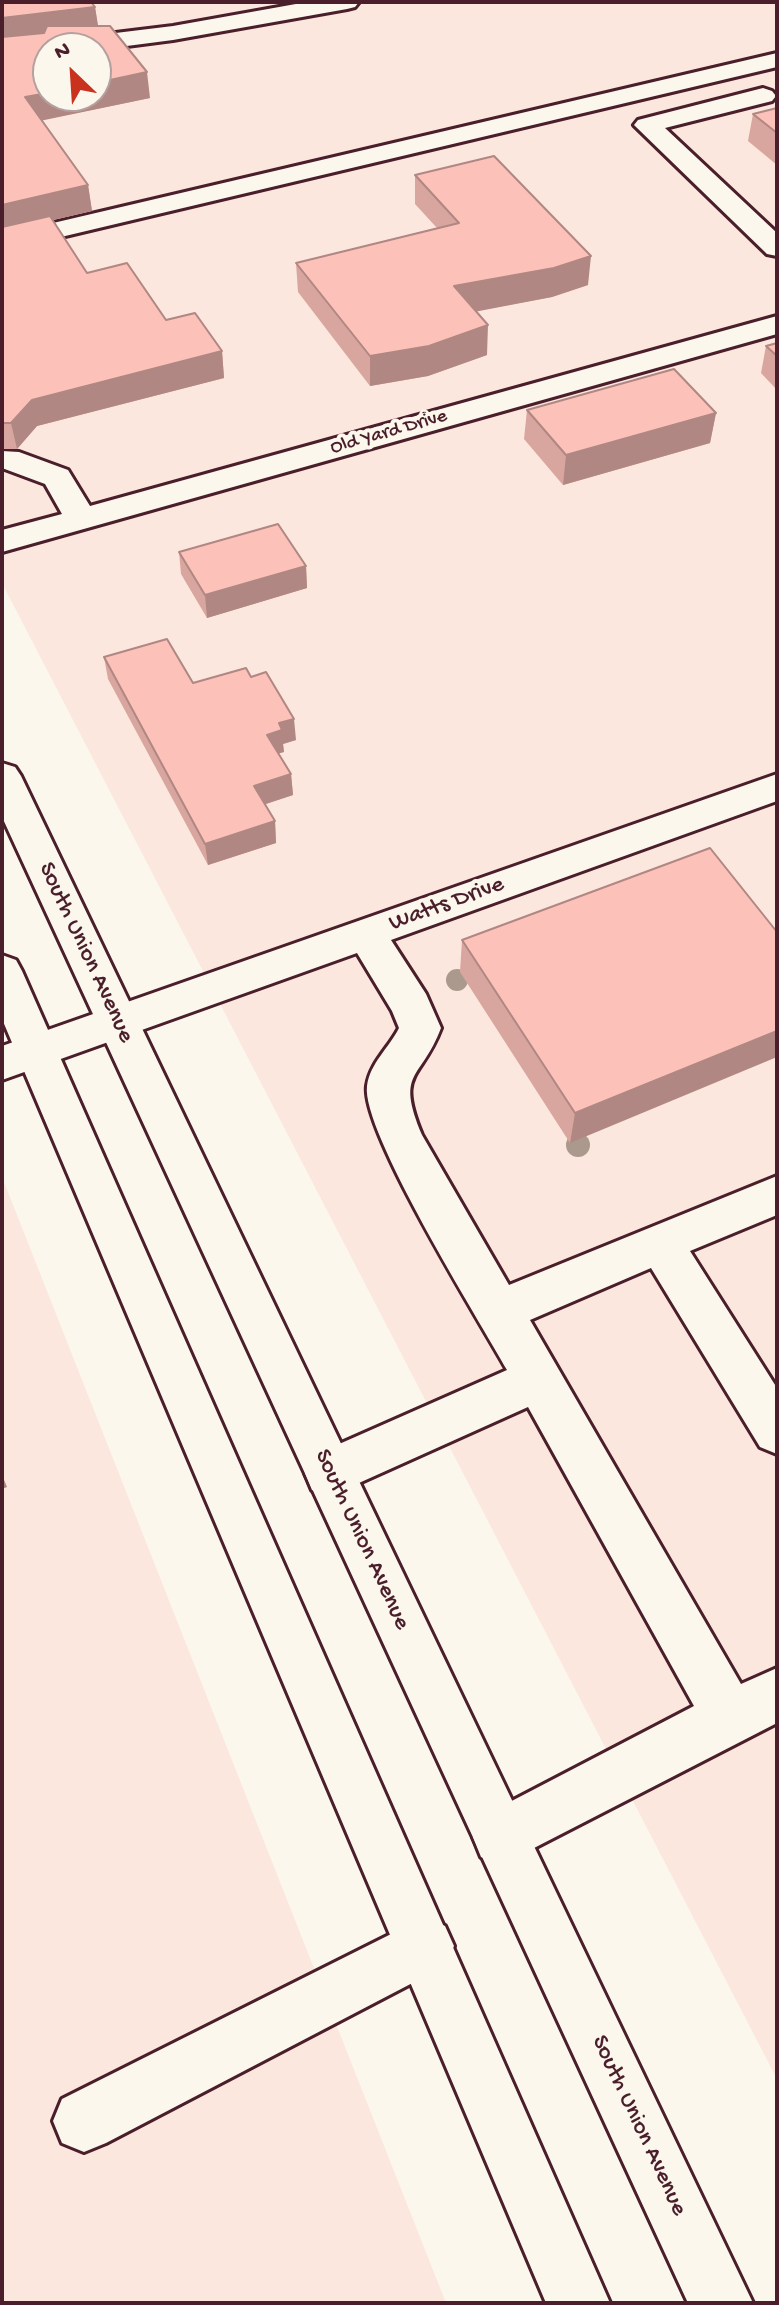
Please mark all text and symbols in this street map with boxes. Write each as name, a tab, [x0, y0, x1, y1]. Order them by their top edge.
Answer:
north arrow	[32, 32, 112, 112]
text: N	[51, 37, 75, 67]
street label: Old Yard Drive	[328, 405, 450, 461]
street label: South Union Avenue	[31, 858, 139, 1048]
street label: Watts Drive	[386, 871, 508, 939]
street label: South Union Avenue	[307, 1445, 415, 1635]
street label: South Union Avenue	[584, 2031, 692, 2221]

